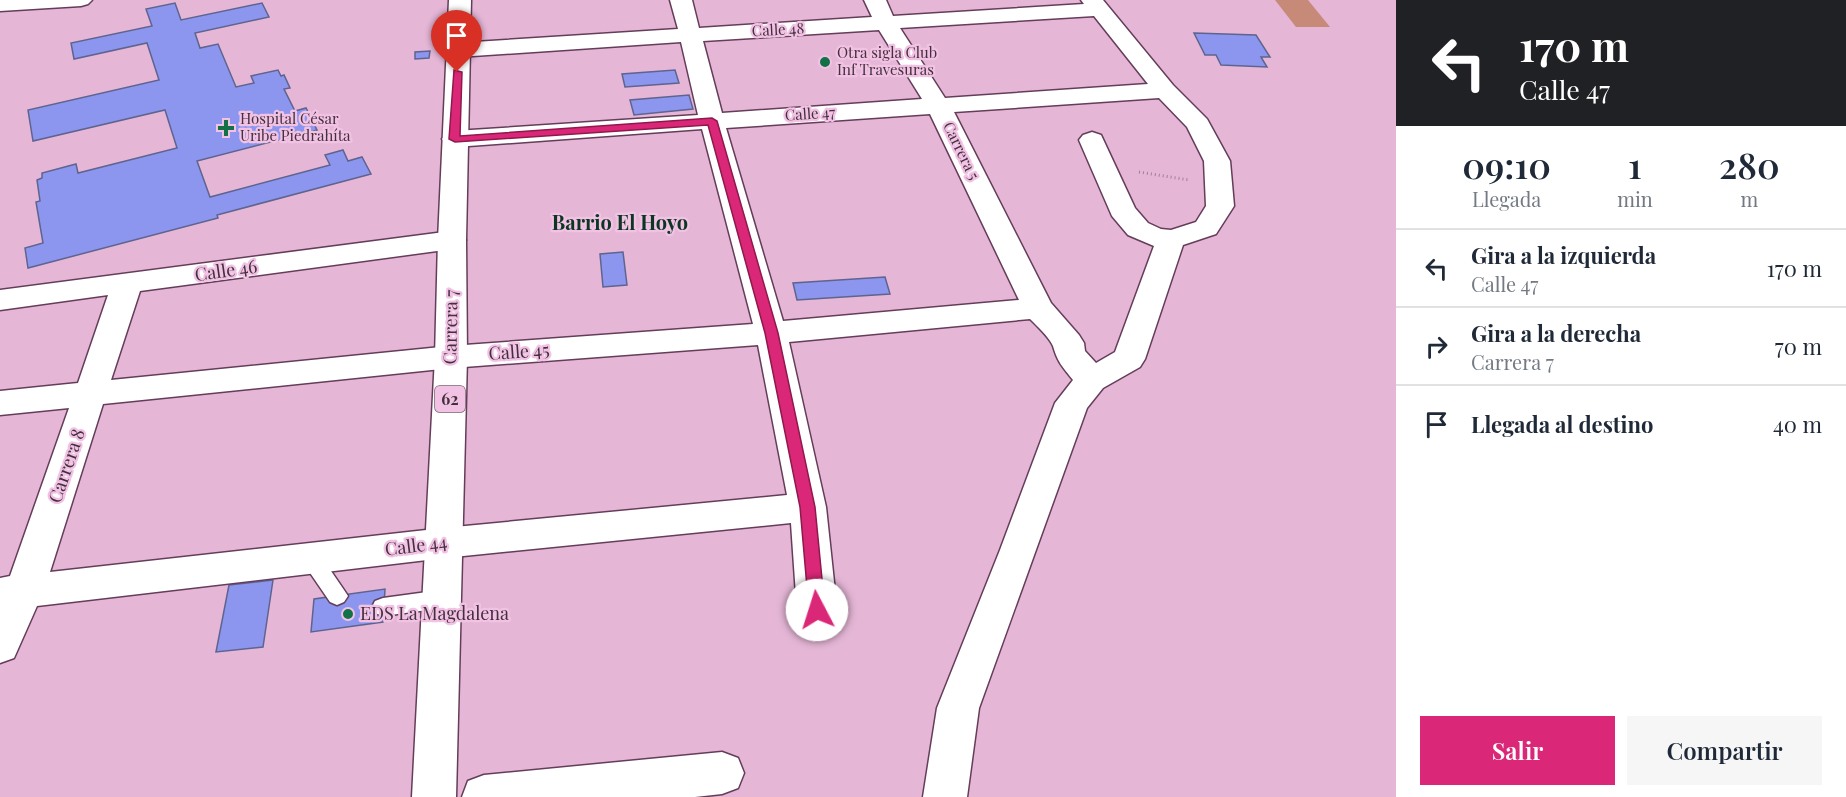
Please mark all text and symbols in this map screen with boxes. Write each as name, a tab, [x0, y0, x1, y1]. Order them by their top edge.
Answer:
pin	[431, 10, 482, 72]
text: 170 m	[1519, 17, 1629, 73]
street label: Calle 48	[751, 18, 805, 40]
icon: arrive	[440, 19, 473, 52]
icon: left	[1420, 24, 1498, 102]
place label: Otra sigla Club Inf Travesuras	[837, 42, 937, 79]
marker: Otra sigla Club Inf Travesuras	[818, 55, 832, 69]
text: Calle 47	[1519, 71, 1610, 107]
street label: Calle 47	[784, 101, 836, 125]
place label: Hospital César Uribe Piedrahíta	[240, 108, 351, 145]
street label: Carrera 5	[939, 118, 985, 183]
marker: Hospital César Uribe Piedrahíta	[217, 119, 235, 137]
text: 09:10	[1462, 140, 1551, 188]
text: 1	[1628, 140, 1642, 188]
text: 280	[1719, 140, 1780, 188]
text: Llegada	[1472, 185, 1541, 212]
text: min	[1617, 185, 1653, 212]
text: m	[1740, 185, 1758, 212]
district label: Barrio El Hoyo	[552, 208, 688, 235]
text: Gira a la izquierda	[1471, 240, 1656, 270]
icon: left	[1420, 252, 1453, 285]
text: 170 m	[1767, 253, 1822, 283]
street label: Calle 46	[193, 254, 259, 286]
text: Calle 47	[1471, 270, 1538, 297]
street label: Carrera 7	[437, 289, 463, 365]
text: Gira a la derecha	[1471, 318, 1641, 348]
icon: right	[1420, 330, 1453, 363]
text: 70 m	[1775, 331, 1822, 361]
street label: Calle 45	[488, 337, 550, 365]
text: Carrera 7	[1471, 348, 1554, 375]
road number: 62	[435, 386, 465, 412]
icon: arrive	[1420, 408, 1453, 441]
text: Llegada al destino	[1471, 409, 1653, 439]
text: 40 m	[1773, 409, 1822, 439]
street label: Carrera 8	[42, 425, 90, 506]
street label: Calle 44	[383, 529, 448, 561]
position arrow	[785, 578, 849, 642]
place label: EDS La Magdalena	[360, 601, 509, 625]
marker: EDS La Magdalena	[341, 607, 355, 621]
button: Salir	[1420, 716, 1615, 785]
button: Compartir	[1627, 716, 1822, 785]

